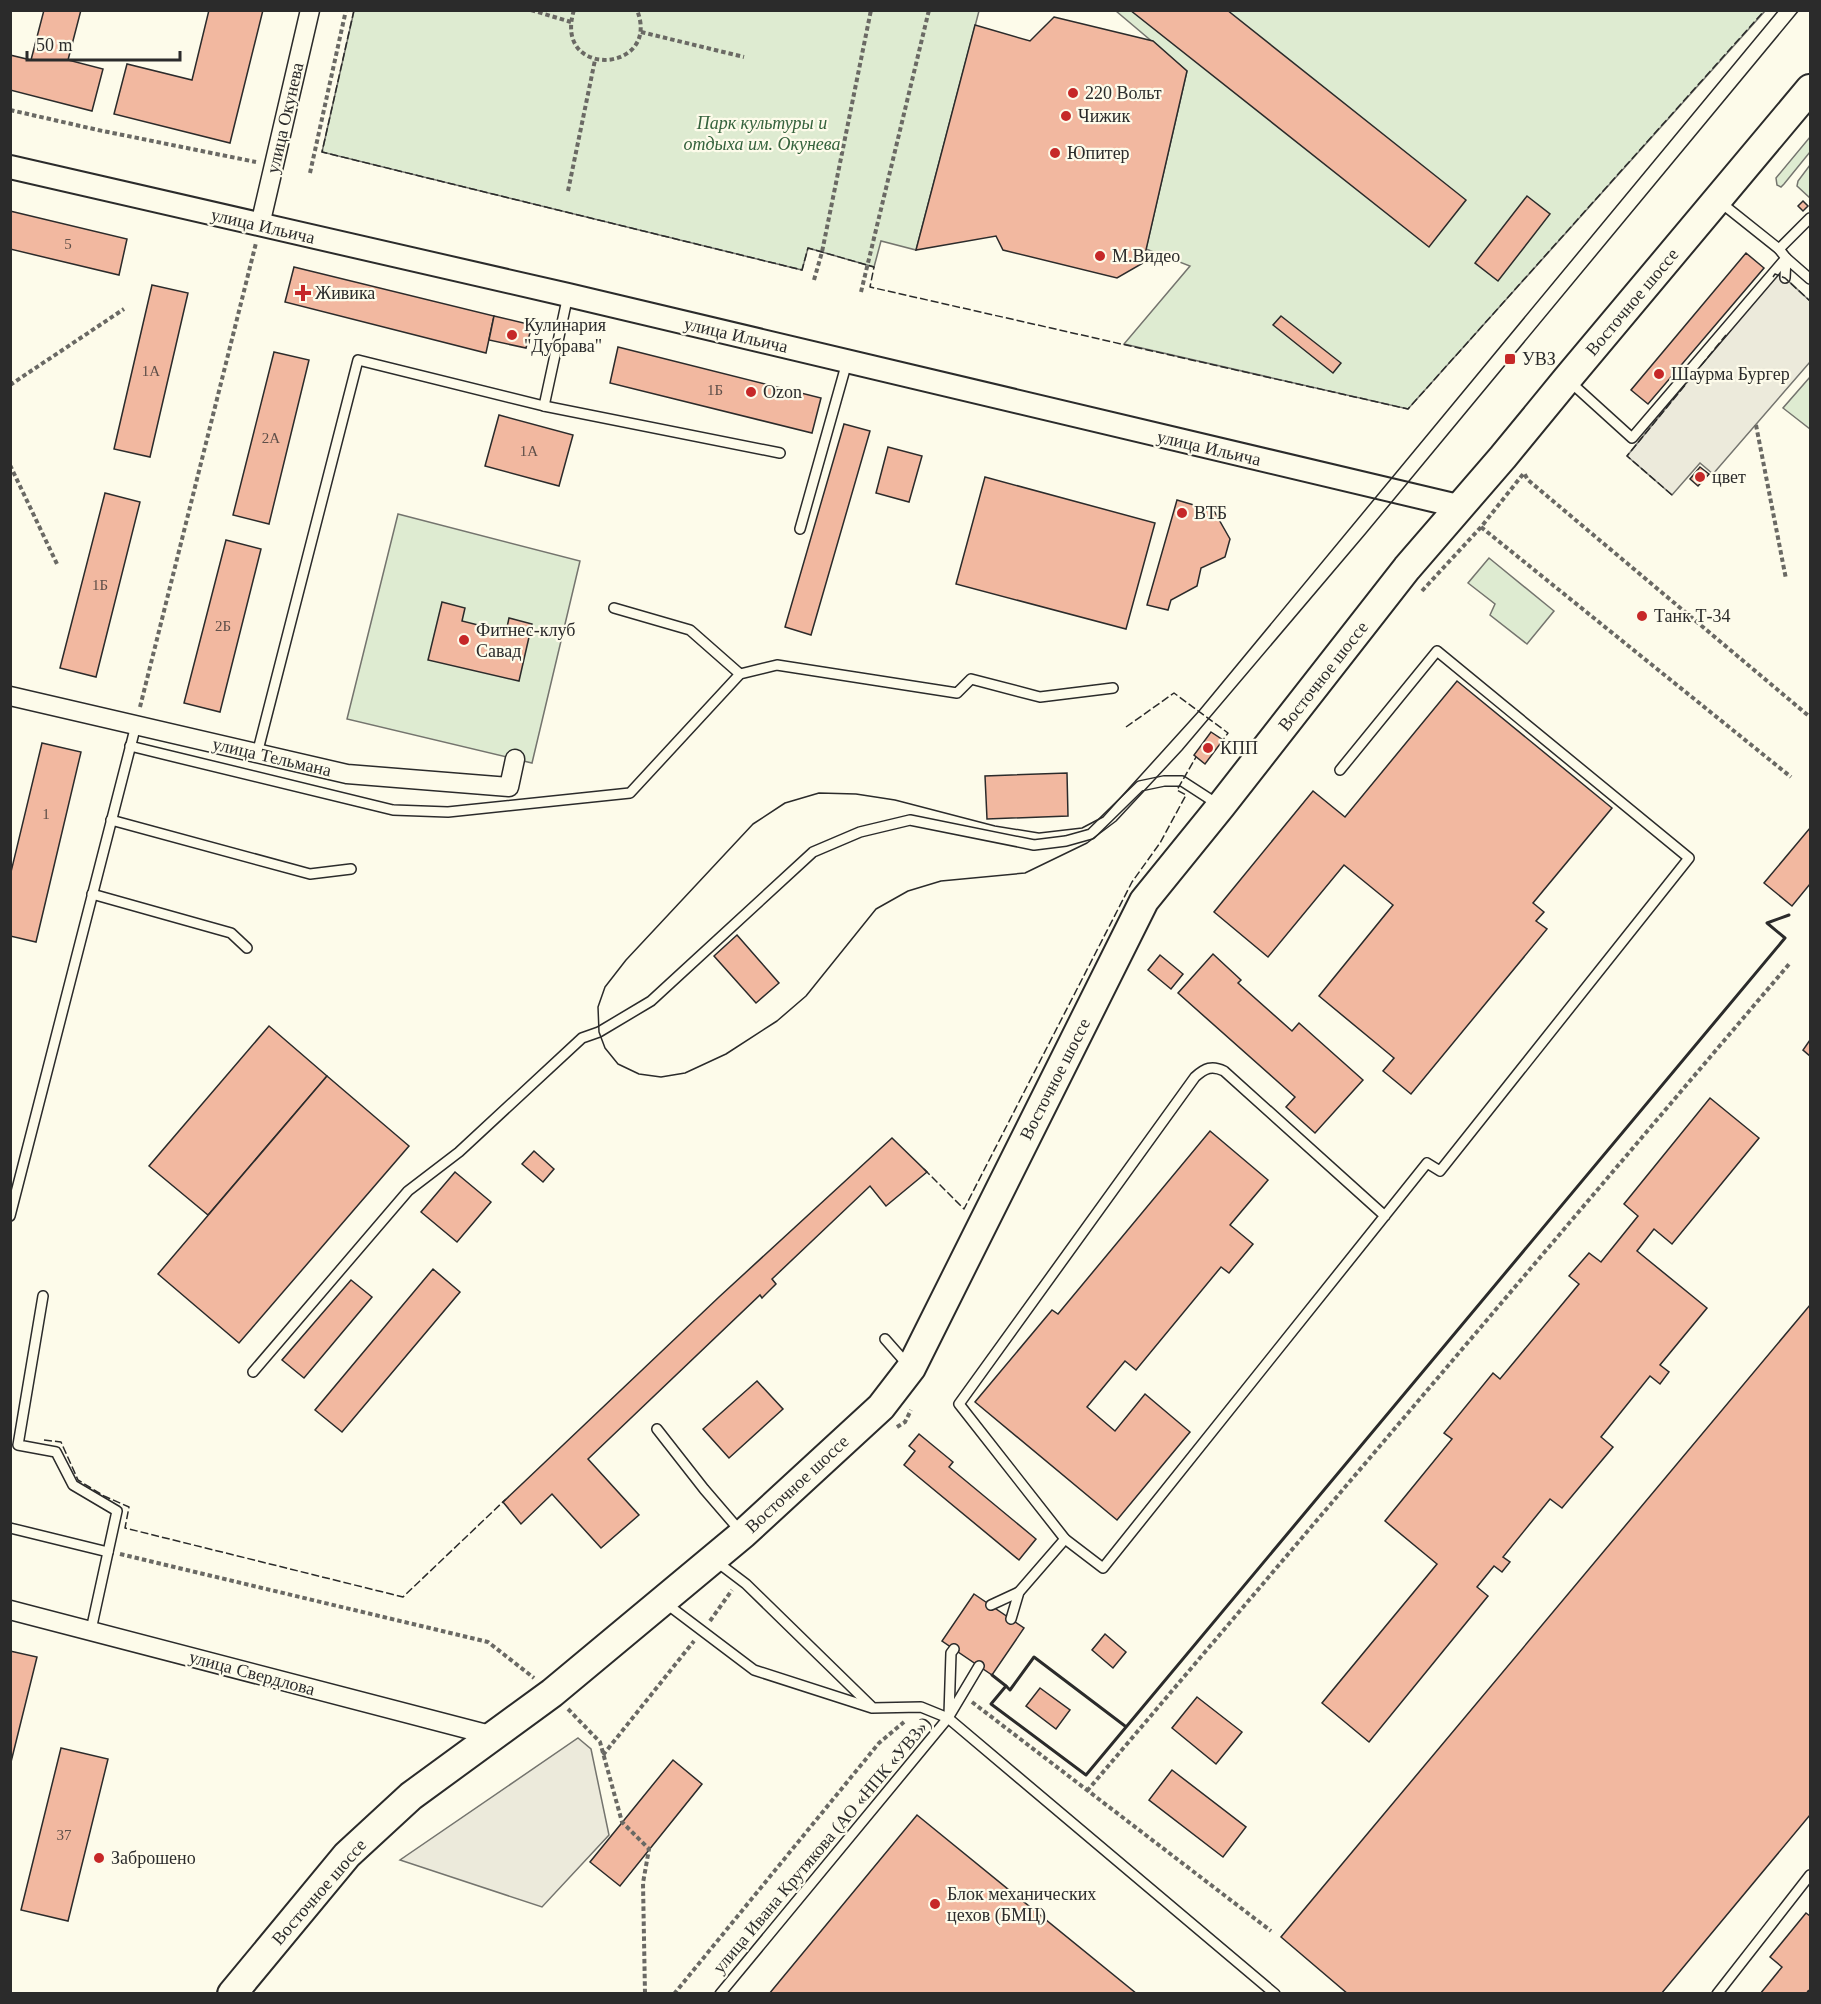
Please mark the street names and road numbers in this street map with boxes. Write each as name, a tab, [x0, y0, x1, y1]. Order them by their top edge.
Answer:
street label: улица Окунева	[263, 61, 307, 175]
street label: улица Ильича	[209, 204, 317, 248]
street label: Восточное шоссе	[1581, 244, 1683, 360]
street label: улица Ильича	[682, 313, 790, 357]
street label: улица Ильича	[1155, 426, 1263, 470]
street label: Восточное шоссе	[1274, 617, 1372, 735]
street label: улица Тельмана	[211, 734, 333, 780]
street label: Восточное шоссе	[1016, 1015, 1094, 1143]
street label: Восточное шоссе	[741, 1431, 853, 1537]
street label: улица Свердлова	[187, 1647, 317, 1699]
street label: улица Ивана Крутякова (АО «НПК «УВЗ»)	[709, 1713, 936, 1978]
street label: Восточное шоссе	[268, 1835, 370, 1949]

